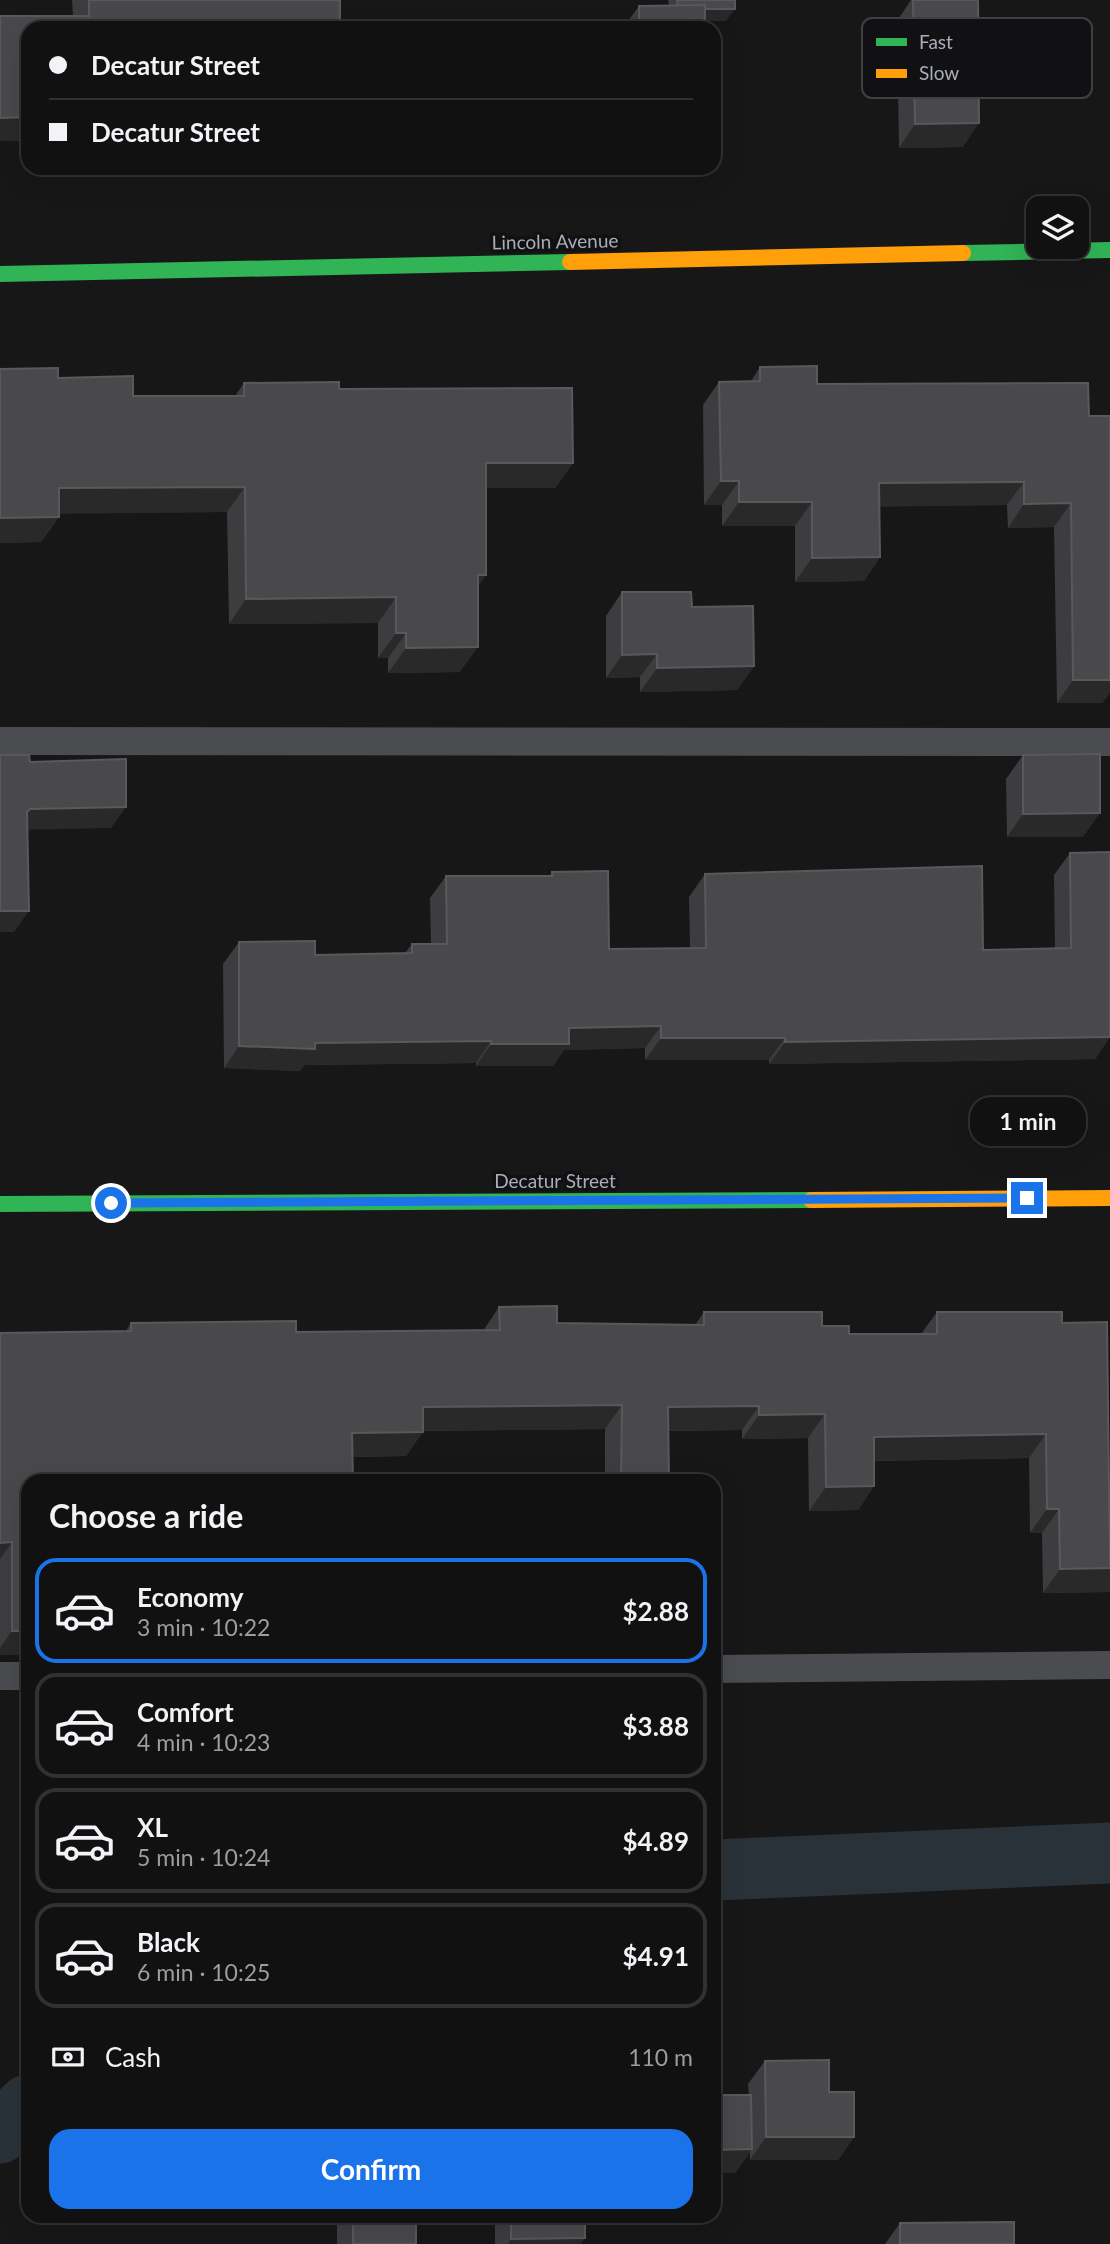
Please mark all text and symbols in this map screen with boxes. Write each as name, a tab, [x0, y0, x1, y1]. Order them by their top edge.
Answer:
legend	[862, 18, 1092, 98]
text: Fast	[919, 30, 953, 53]
text: Decatur Street	[91, 49, 260, 81]
text: Slow	[919, 61, 959, 84]
text: Decatur Street	[91, 116, 260, 148]
map controls	[1026, 196, 1089, 259]
button: layers	[1026, 196, 1089, 259]
street label: Lincoln Avenue	[491, 228, 619, 254]
callout: 1 min	[969, 1096, 1085, 1146]
text: 1 min	[999, 1107, 1057, 1135]
street label: Decatur Street	[494, 1169, 616, 1192]
route end	[1011, 1182, 1043, 1214]
route start	[95, 1187, 127, 1219]
text: Choose a ride	[49, 1496, 243, 1535]
icon: car	[53, 1579, 116, 1642]
text: Economy	[137, 1581, 243, 1613]
text: $2.88	[623, 1595, 689, 1627]
text: 3 min · 10:22	[137, 1613, 270, 1641]
icon: car	[53, 1694, 116, 1757]
text: Comfort	[137, 1696, 234, 1728]
text: $3.88	[623, 1710, 689, 1742]
text: 4 min · 10:23	[137, 1728, 270, 1756]
icon: car	[53, 1809, 116, 1872]
text: XL	[137, 1811, 168, 1843]
text: $4.89	[623, 1825, 689, 1857]
text: 5 min · 10:24	[137, 1843, 270, 1871]
icon: car	[53, 1924, 116, 1987]
text: Black	[137, 1926, 200, 1958]
text: $4.91	[623, 1940, 689, 1972]
text: 6 min · 10:25	[137, 1958, 270, 1986]
icon: cash	[49, 2038, 87, 2076]
text: Cash	[105, 2041, 161, 2073]
text: 110 m	[628, 2043, 693, 2071]
button: Confirm	[49, 2129, 693, 2209]

